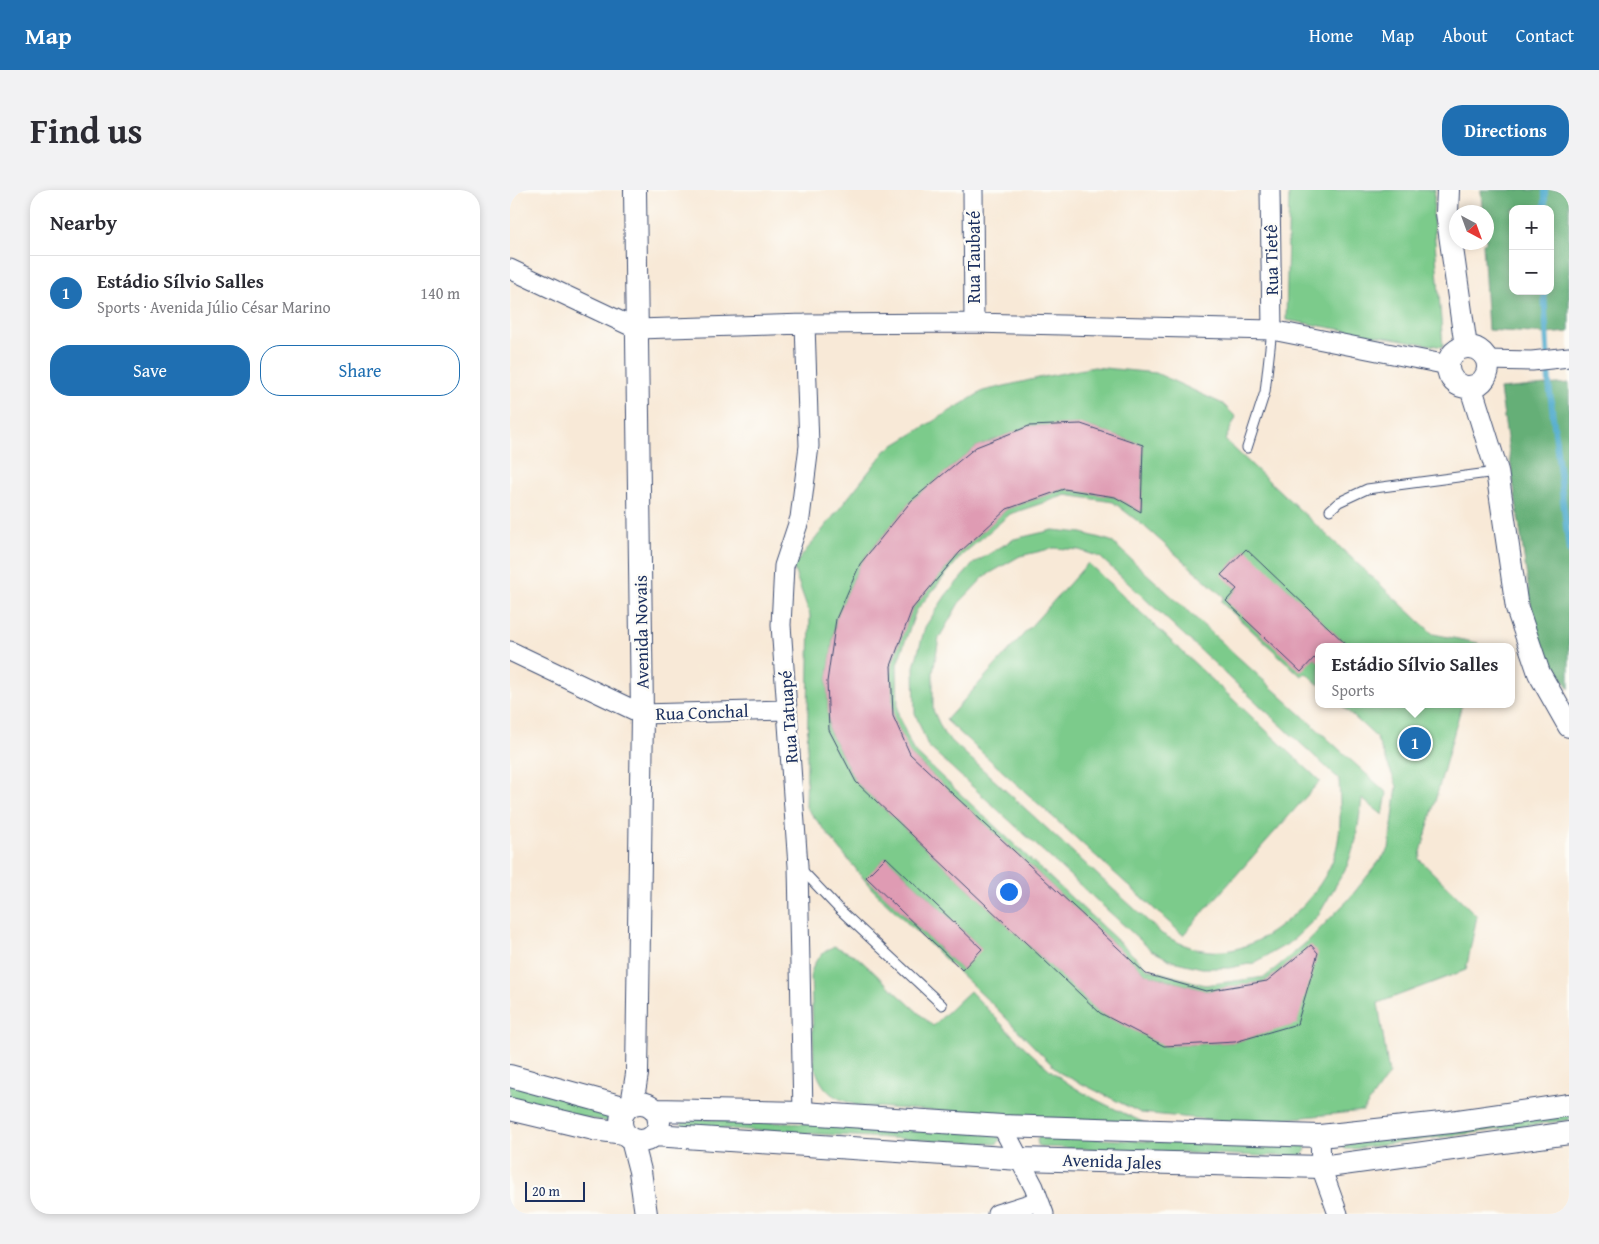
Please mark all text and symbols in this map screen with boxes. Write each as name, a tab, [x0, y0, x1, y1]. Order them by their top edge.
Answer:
text: Map	[25, 18, 72, 53]
text: Home	[1309, 22, 1353, 49]
text: Map	[1381, 22, 1414, 49]
text: About	[1442, 22, 1488, 49]
text: Contact	[1516, 22, 1574, 49]
text: Find us	[30, 105, 143, 156]
button: Directions	[1442, 105, 1569, 156]
north arrow	[1449, 205, 1494, 250]
map controls	[1509, 205, 1554, 295]
button: +	[1509, 205, 1554, 250]
text: Nearby	[50, 207, 117, 238]
street label: Rua Taubaté	[960, 211, 987, 303]
street label: Rua Tietê	[1257, 224, 1285, 296]
button: −	[1509, 250, 1554, 295]
text: Estádio Sílvio Salles	[97, 267, 264, 295]
text: 1	[62, 281, 70, 305]
text: 140 m	[420, 281, 460, 305]
text: Sports · Avenida Júlio César Marino	[97, 295, 331, 319]
button: Save	[50, 345, 250, 396]
button: Share	[260, 345, 460, 396]
street label: Avenida Novais	[627, 575, 655, 689]
popup	[1315, 643, 1515, 708]
text: Estádio Sílvio Salles	[1331, 650, 1499, 678]
street label: Rua Tatuapé	[771, 670, 805, 764]
text: Sports	[1331, 678, 1375, 702]
street label: Rua Conchal	[655, 697, 749, 727]
pin: 1	[1399, 724, 1431, 762]
your location	[996, 879, 1022, 905]
street label: Avenida Jales	[1062, 1146, 1162, 1176]
scale bar	[525, 1179, 585, 1202]
text: 20 m	[532, 1181, 560, 1201]

